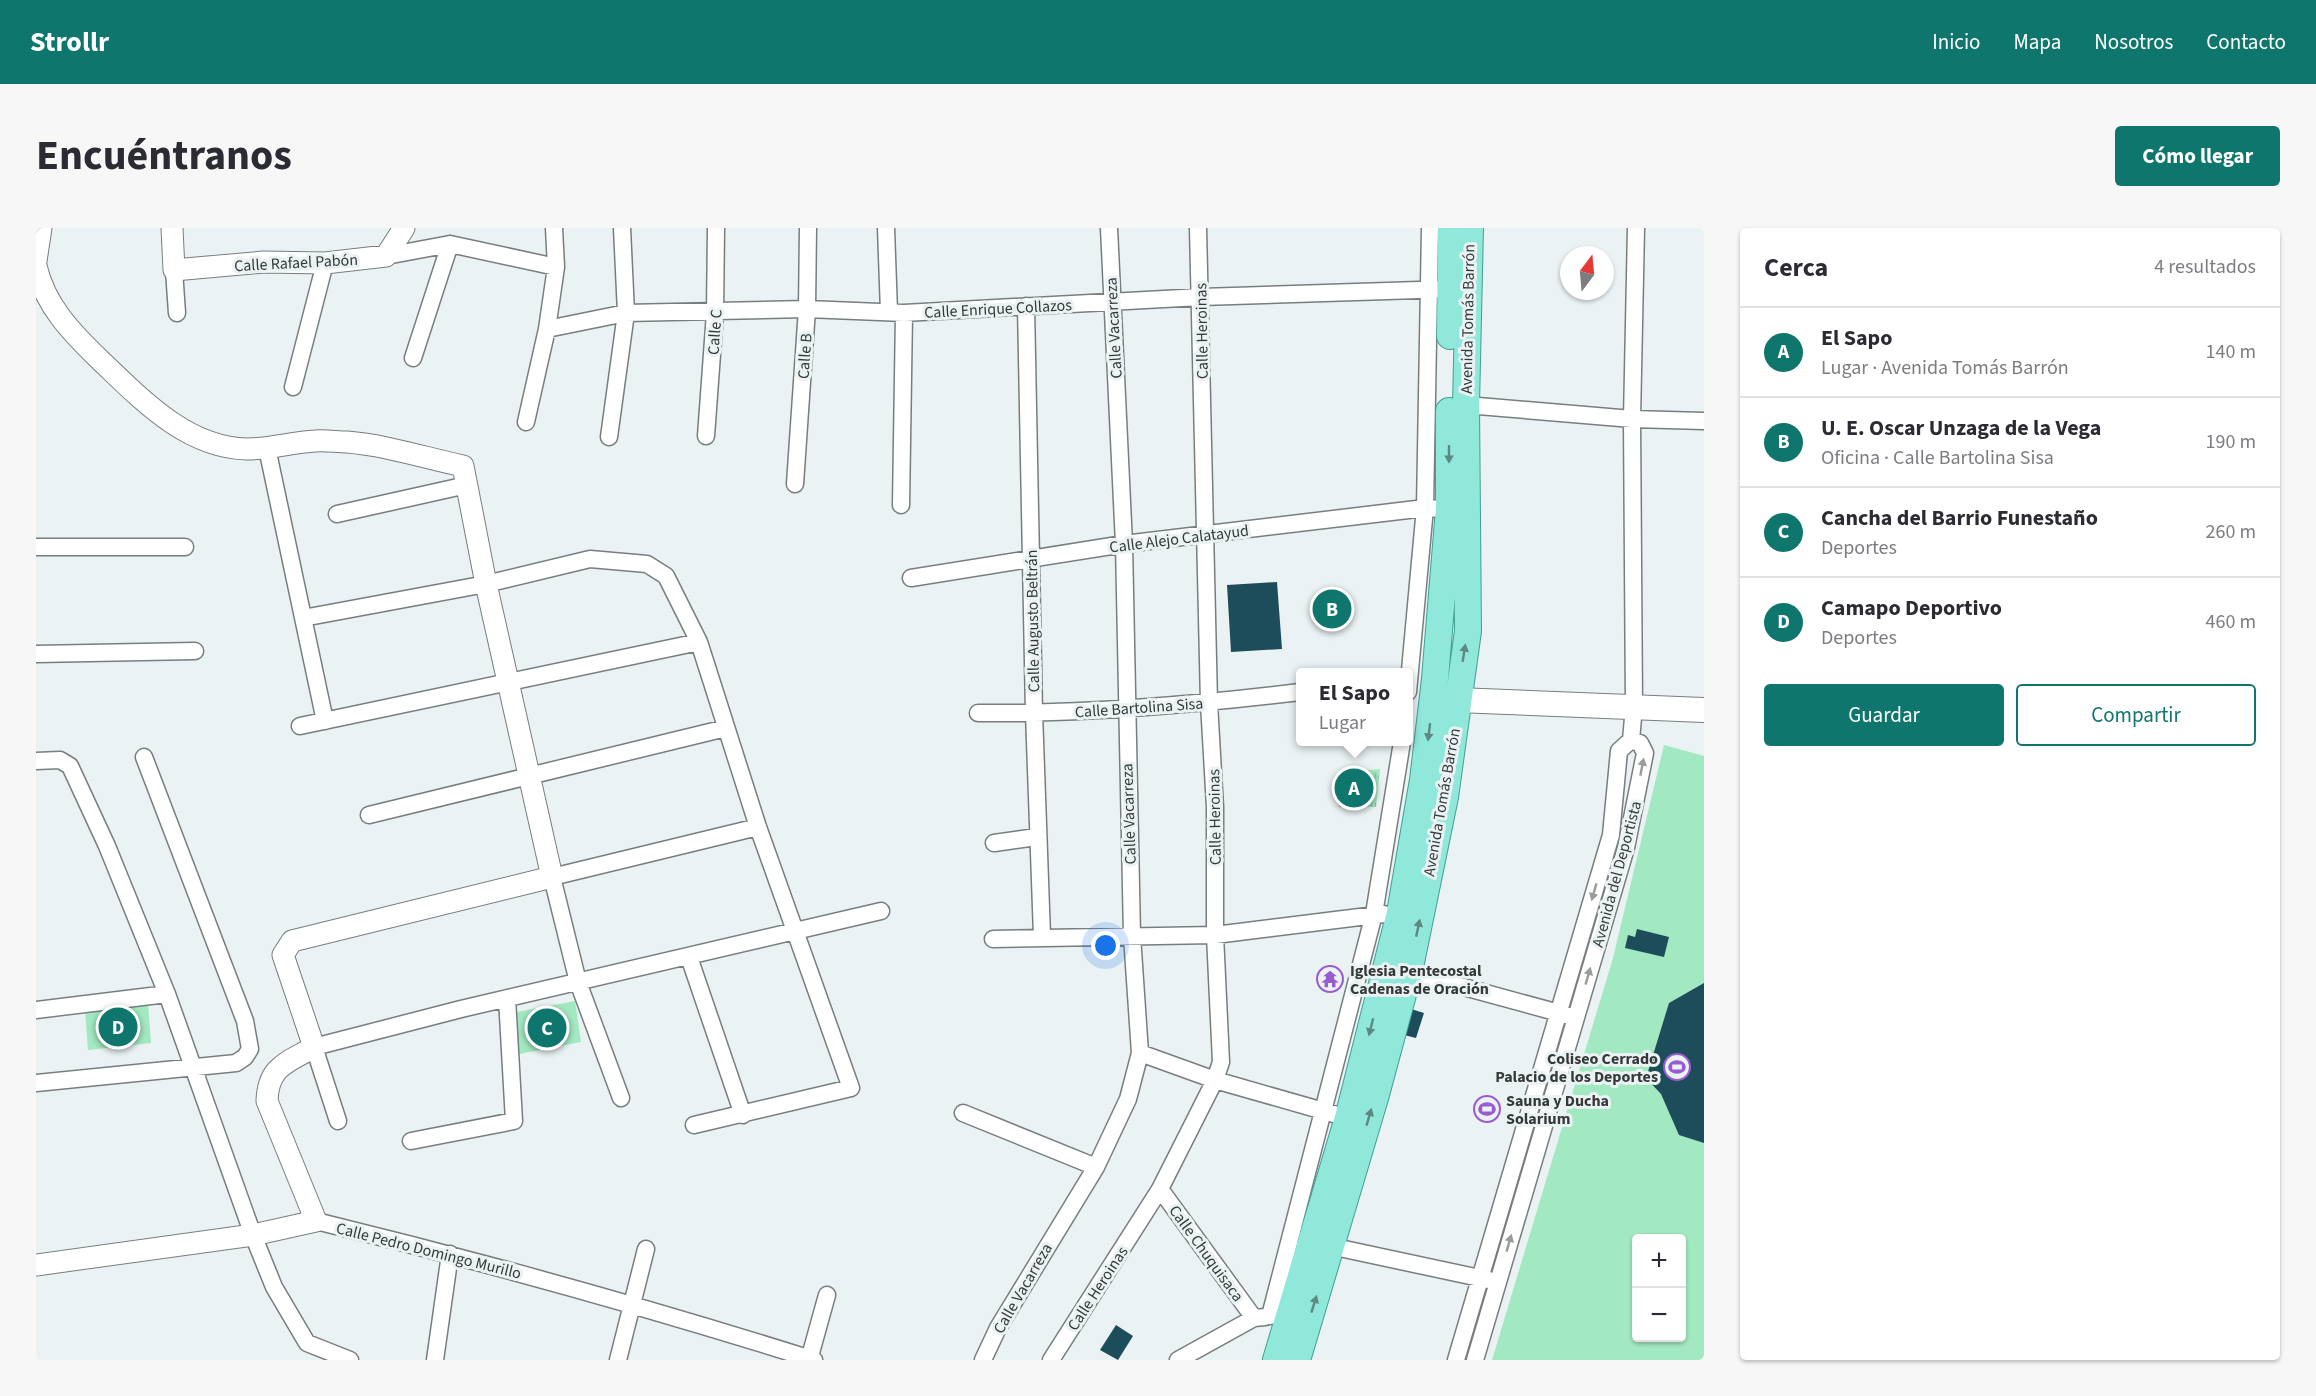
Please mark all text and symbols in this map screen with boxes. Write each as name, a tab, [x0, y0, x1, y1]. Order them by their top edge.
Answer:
text: Strollr	[30, 22, 109, 62]
text: Inicio	[1932, 27, 1980, 57]
text: Mapa	[2013, 27, 2061, 57]
text: Nosotros	[2094, 27, 2173, 57]
text: Contacto	[2206, 27, 2286, 57]
text: Encuéntranos	[36, 126, 292, 186]
button: Cómo llegar	[2115, 126, 2280, 186]
street label: Avenida Tomás Barrón	[1456, 244, 1480, 394]
north arrow	[1560, 246, 1614, 300]
street label: Calle Rafael Pabón	[234, 249, 359, 277]
text: Cerca	[1764, 249, 1828, 286]
text: 4 resultados	[2154, 253, 2256, 281]
street label: Calle Vacarreza	[1100, 277, 1128, 379]
street label: Calle Heroinas	[1190, 282, 1214, 379]
street label: Calle Enrique Collazos	[924, 294, 1073, 324]
street label: Calle C	[702, 309, 728, 356]
text: El Sapo	[1821, 322, 1892, 354]
street label: Calle B	[792, 332, 818, 380]
text: A	[1778, 338, 1789, 366]
text: 140 m	[2206, 338, 2256, 366]
text: Lugar · Avenida Tomás Barrón	[1821, 354, 2069, 382]
text: U. E. Oscar Unzaga de la Vega	[1821, 412, 2101, 444]
text: B	[1777, 428, 1790, 456]
text: 190 m	[2206, 428, 2256, 456]
text: Oficina · Calle Bartolina Sisa	[1821, 444, 2054, 472]
one-way arrow	[1444, 445, 1454, 464]
text: Cancha del Barrio Funestaño	[1821, 502, 2098, 534]
text: C	[1778, 518, 1789, 546]
text: 260 m	[2206, 518, 2256, 546]
street label: Calle Alejo Calatayud	[1108, 520, 1250, 558]
text: Deportes	[1821, 534, 1897, 562]
street label: Calle Augusto Beltrán	[1021, 549, 1045, 693]
pin: B	[1312, 586, 1352, 632]
text: Camapo Deportivo	[1821, 592, 2002, 624]
text: D	[1777, 608, 1790, 636]
text: 460 m	[2206, 608, 2256, 636]
text: Deportes	[1821, 624, 1897, 652]
one-way arrow	[1460, 644, 1469, 663]
popup	[1296, 668, 1413, 746]
text: El Sapo	[1319, 677, 1390, 709]
button: Guardar	[1764, 684, 2004, 746]
button: Compartir	[2016, 684, 2256, 746]
street label: Calle Bartolina Sisa	[1074, 693, 1204, 723]
text: Lugar	[1319, 709, 1366, 737]
one-way arrow	[1424, 723, 1433, 742]
street label: Avenida Tomás Barrón	[1418, 726, 1466, 878]
one-way arrow	[1638, 757, 1647, 776]
street label: Calle Vacarreza	[1116, 763, 1142, 865]
pin: A	[1334, 766, 1374, 810]
street label: Calle Heroinas	[1203, 768, 1227, 865]
street label: Avenida del Deportista	[1587, 799, 1647, 950]
one-way arrow	[1589, 883, 1598, 901]
one-way arrow	[1414, 918, 1423, 937]
your location	[1091, 931, 1120, 960]
place label: Iglesia Pentecostal Cadenas de Oración	[1350, 960, 1489, 1000]
temple icon: Iglesia Pentecostal Cadenas de Oración	[1315, 964, 1345, 994]
one-way arrow	[1584, 967, 1594, 985]
pin: D	[98, 1004, 137, 1050]
pin: C	[528, 1006, 566, 1050]
one-way arrow	[1366, 1017, 1376, 1036]
place label: Coliseo Cerrado Palacio de los Deportes	[1495, 1048, 1658, 1088]
sports icon: Coliseo Cerrado Palacio de los Deportes	[1662, 1052, 1692, 1082]
place label: Sauna y Ducha Solarium	[1506, 1090, 1609, 1130]
sports icon: Sauna y Ducha Solarium	[1472, 1094, 1502, 1124]
one-way arrow	[1365, 1108, 1374, 1126]
street label: Calle Chuquisaca	[1164, 1201, 1249, 1306]
street label: Calle Pedro Domingo Murillo	[334, 1217, 524, 1285]
one-way arrow	[1505, 1234, 1515, 1253]
map controls	[1632, 1234, 1686, 1342]
button: +	[1632, 1234, 1686, 1288]
street label: Calle Vacarreza	[988, 1239, 1058, 1338]
street label: Calle Heroinas	[1062, 1242, 1133, 1335]
button: −	[1632, 1288, 1686, 1342]
one-way arrow	[1310, 1295, 1319, 1313]

